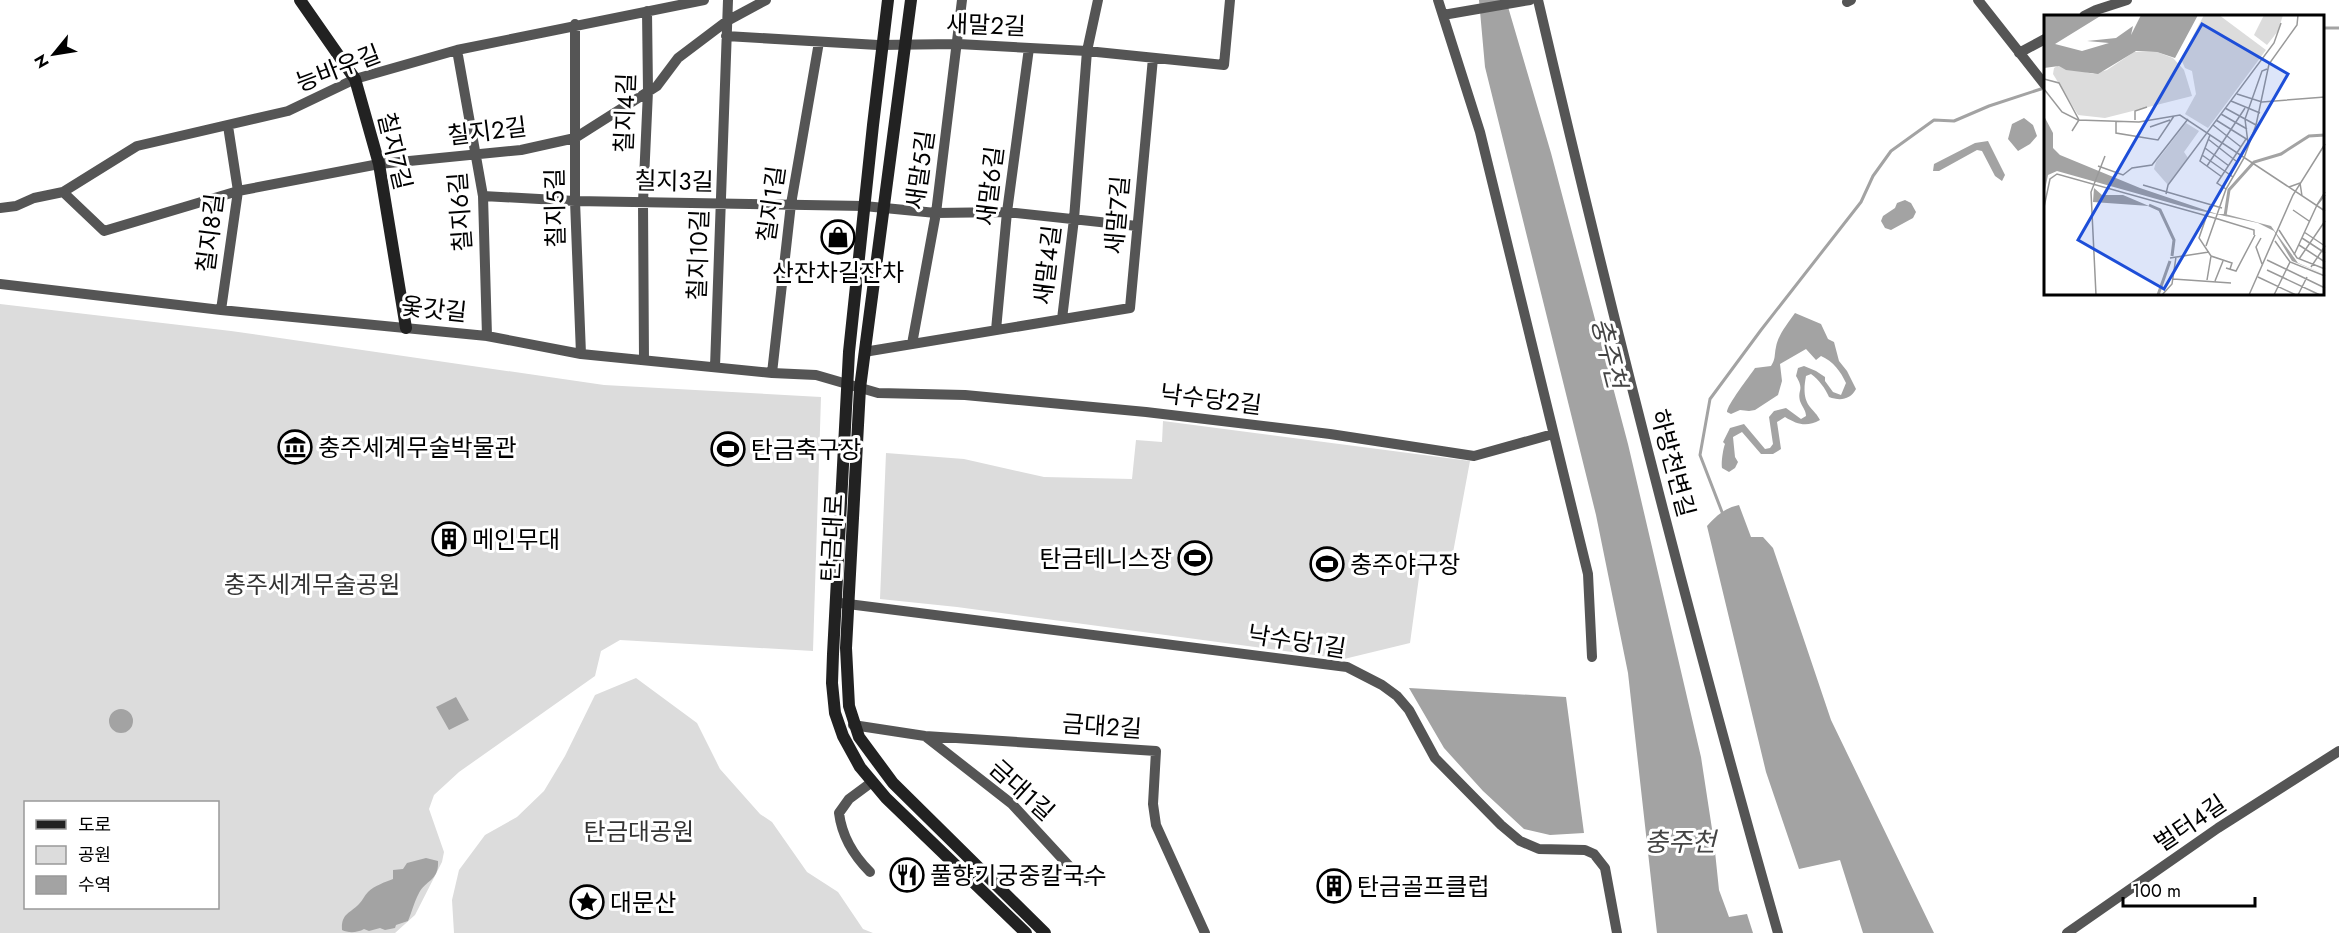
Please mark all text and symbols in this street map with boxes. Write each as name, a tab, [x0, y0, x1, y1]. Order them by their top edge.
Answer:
street label: 새말2길	[945, 6, 1027, 44]
inset map	[2044, 15, 2324, 296]
north arrow	[24, 24, 84, 84]
street label: 능바우길	[290, 36, 386, 100]
text: N	[28, 50, 55, 73]
street label: 칠지4길	[606, 72, 644, 154]
street label: 칠지7길	[369, 109, 421, 193]
street label: 칠지2길	[445, 109, 529, 153]
street label: 새말5길	[897, 128, 943, 212]
street label: 새말6길	[968, 144, 1012, 228]
street label: 칠지3길	[634, 163, 714, 199]
street label: 칠지1길	[748, 163, 794, 245]
street label: 칠지5길	[537, 168, 573, 248]
street label: 칠지6길	[440, 171, 480, 253]
street label: 새말7길	[1096, 174, 1138, 256]
street label: 칠지8길	[188, 191, 232, 275]
street label: 칠지10길	[679, 209, 717, 301]
shop icon: 산잔차길잔차	[820, 219, 856, 255]
street label: 새말4길	[1025, 223, 1069, 307]
place label: 산잔차길잔차	[772, 255, 904, 290]
street label: 옻갓길	[399, 288, 469, 330]
water label: 충주천	[1582, 314, 1637, 395]
street label: 낙수당2길	[1158, 375, 1264, 423]
street label: 하방천변길	[1642, 405, 1704, 521]
museum icon: 충주세계무술박물관	[277, 429, 313, 465]
place label: 충주세계무술박물관	[318, 430, 517, 465]
sports icon: 탄금축구장	[710, 431, 746, 467]
place label: 탄금축구장	[751, 432, 861, 467]
street label: 탄금대로	[812, 493, 852, 583]
building icon: 메인무대	[431, 521, 467, 557]
place label: 메인무대	[472, 522, 560, 557]
sports icon: 탄금테니스장	[1177, 540, 1213, 576]
place label: 탄금테니스장	[1040, 541, 1172, 576]
sports icon: 충주야구장	[1309, 546, 1345, 582]
place label: 충주야구장	[1350, 547, 1460, 582]
park label: 충주세계무술공원	[224, 567, 400, 602]
street label: 낙수당1길	[1245, 616, 1349, 666]
street label: 금대2길	[1061, 706, 1143, 746]
street label: 금대1길	[982, 751, 1062, 829]
street label: 벌터4길	[2147, 786, 2233, 860]
legend	[24, 801, 219, 909]
text: 도로	[78, 812, 111, 838]
park label: 탄금대공원	[584, 814, 694, 849]
water label: 충주천	[1644, 823, 1719, 861]
text: 공원	[78, 842, 111, 868]
restaurant icon: 풀향기궁중칼국수	[889, 857, 925, 893]
place label: 풀향기궁중칼국수	[930, 858, 1107, 893]
building icon: 탄금골프클럽	[1316, 868, 1352, 904]
place label: 탄금골프클럽	[1357, 869, 1489, 904]
scale bar	[2123, 870, 2255, 908]
text: 수역	[78, 872, 111, 898]
text: 100 m	[2132, 878, 2181, 904]
place icon: 대문산	[569, 884, 605, 920]
place label: 대문산	[610, 885, 676, 920]

